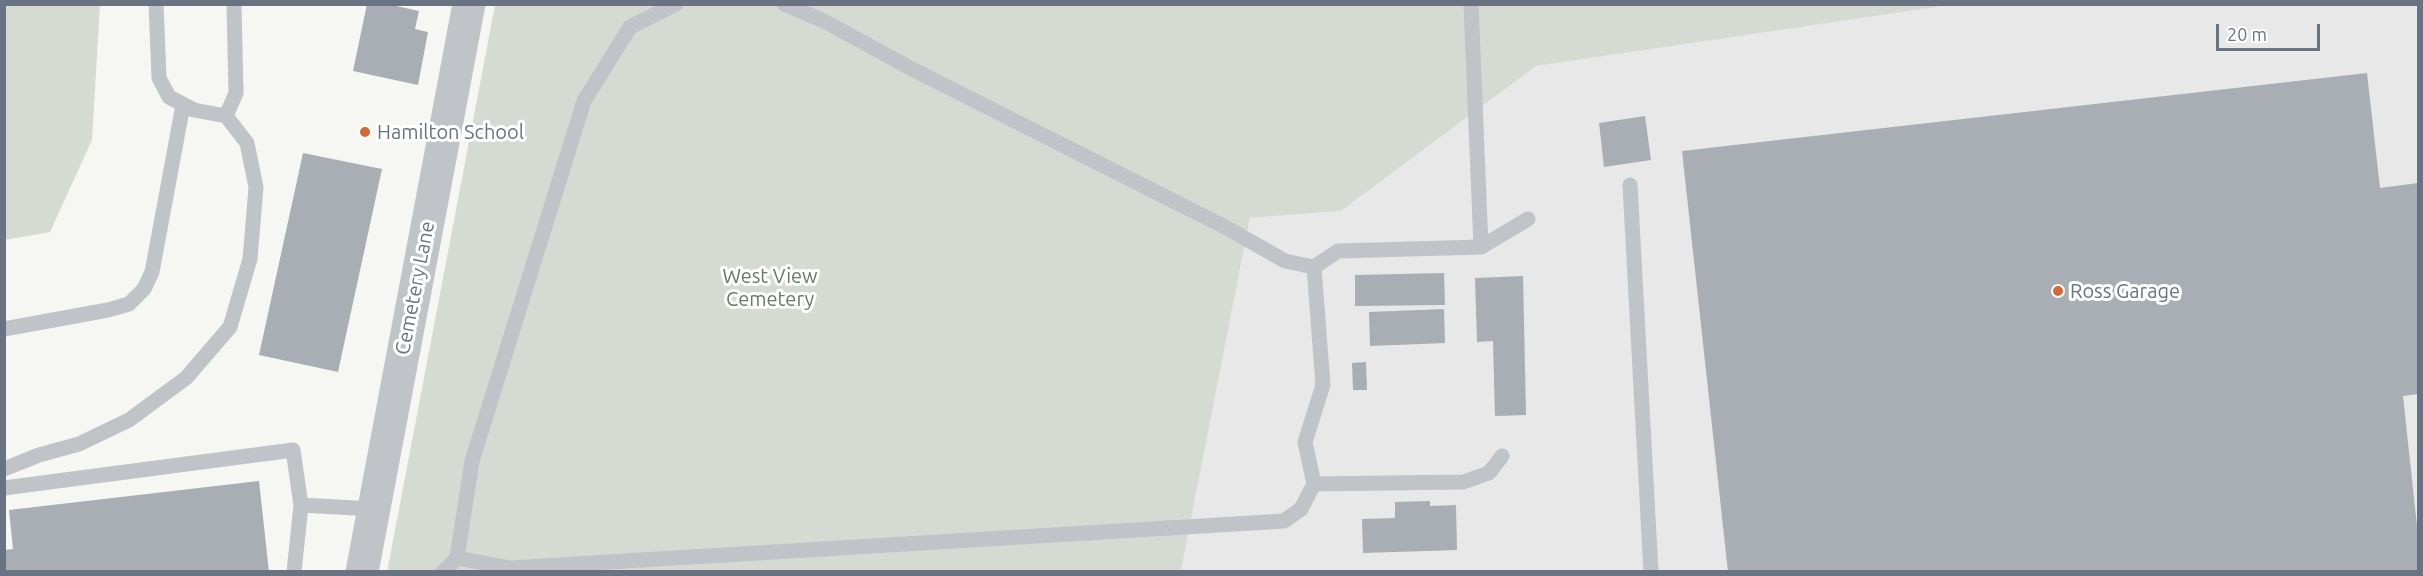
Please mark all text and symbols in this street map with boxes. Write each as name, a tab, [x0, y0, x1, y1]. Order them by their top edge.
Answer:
scale bar	[2219, 12, 2322, 50]
text: 20 m	[2227, 24, 2267, 44]
place label: Hamilton School	[377, 120, 524, 144]
marker: Hamilton School	[358, 125, 372, 139]
street label: Cemetery Lane	[390, 219, 440, 357]
park label: West View Cemetery	[722, 264, 818, 311]
place label: Ross Garage	[2070, 279, 2180, 303]
marker: Ross Garage	[2051, 284, 2065, 298]

